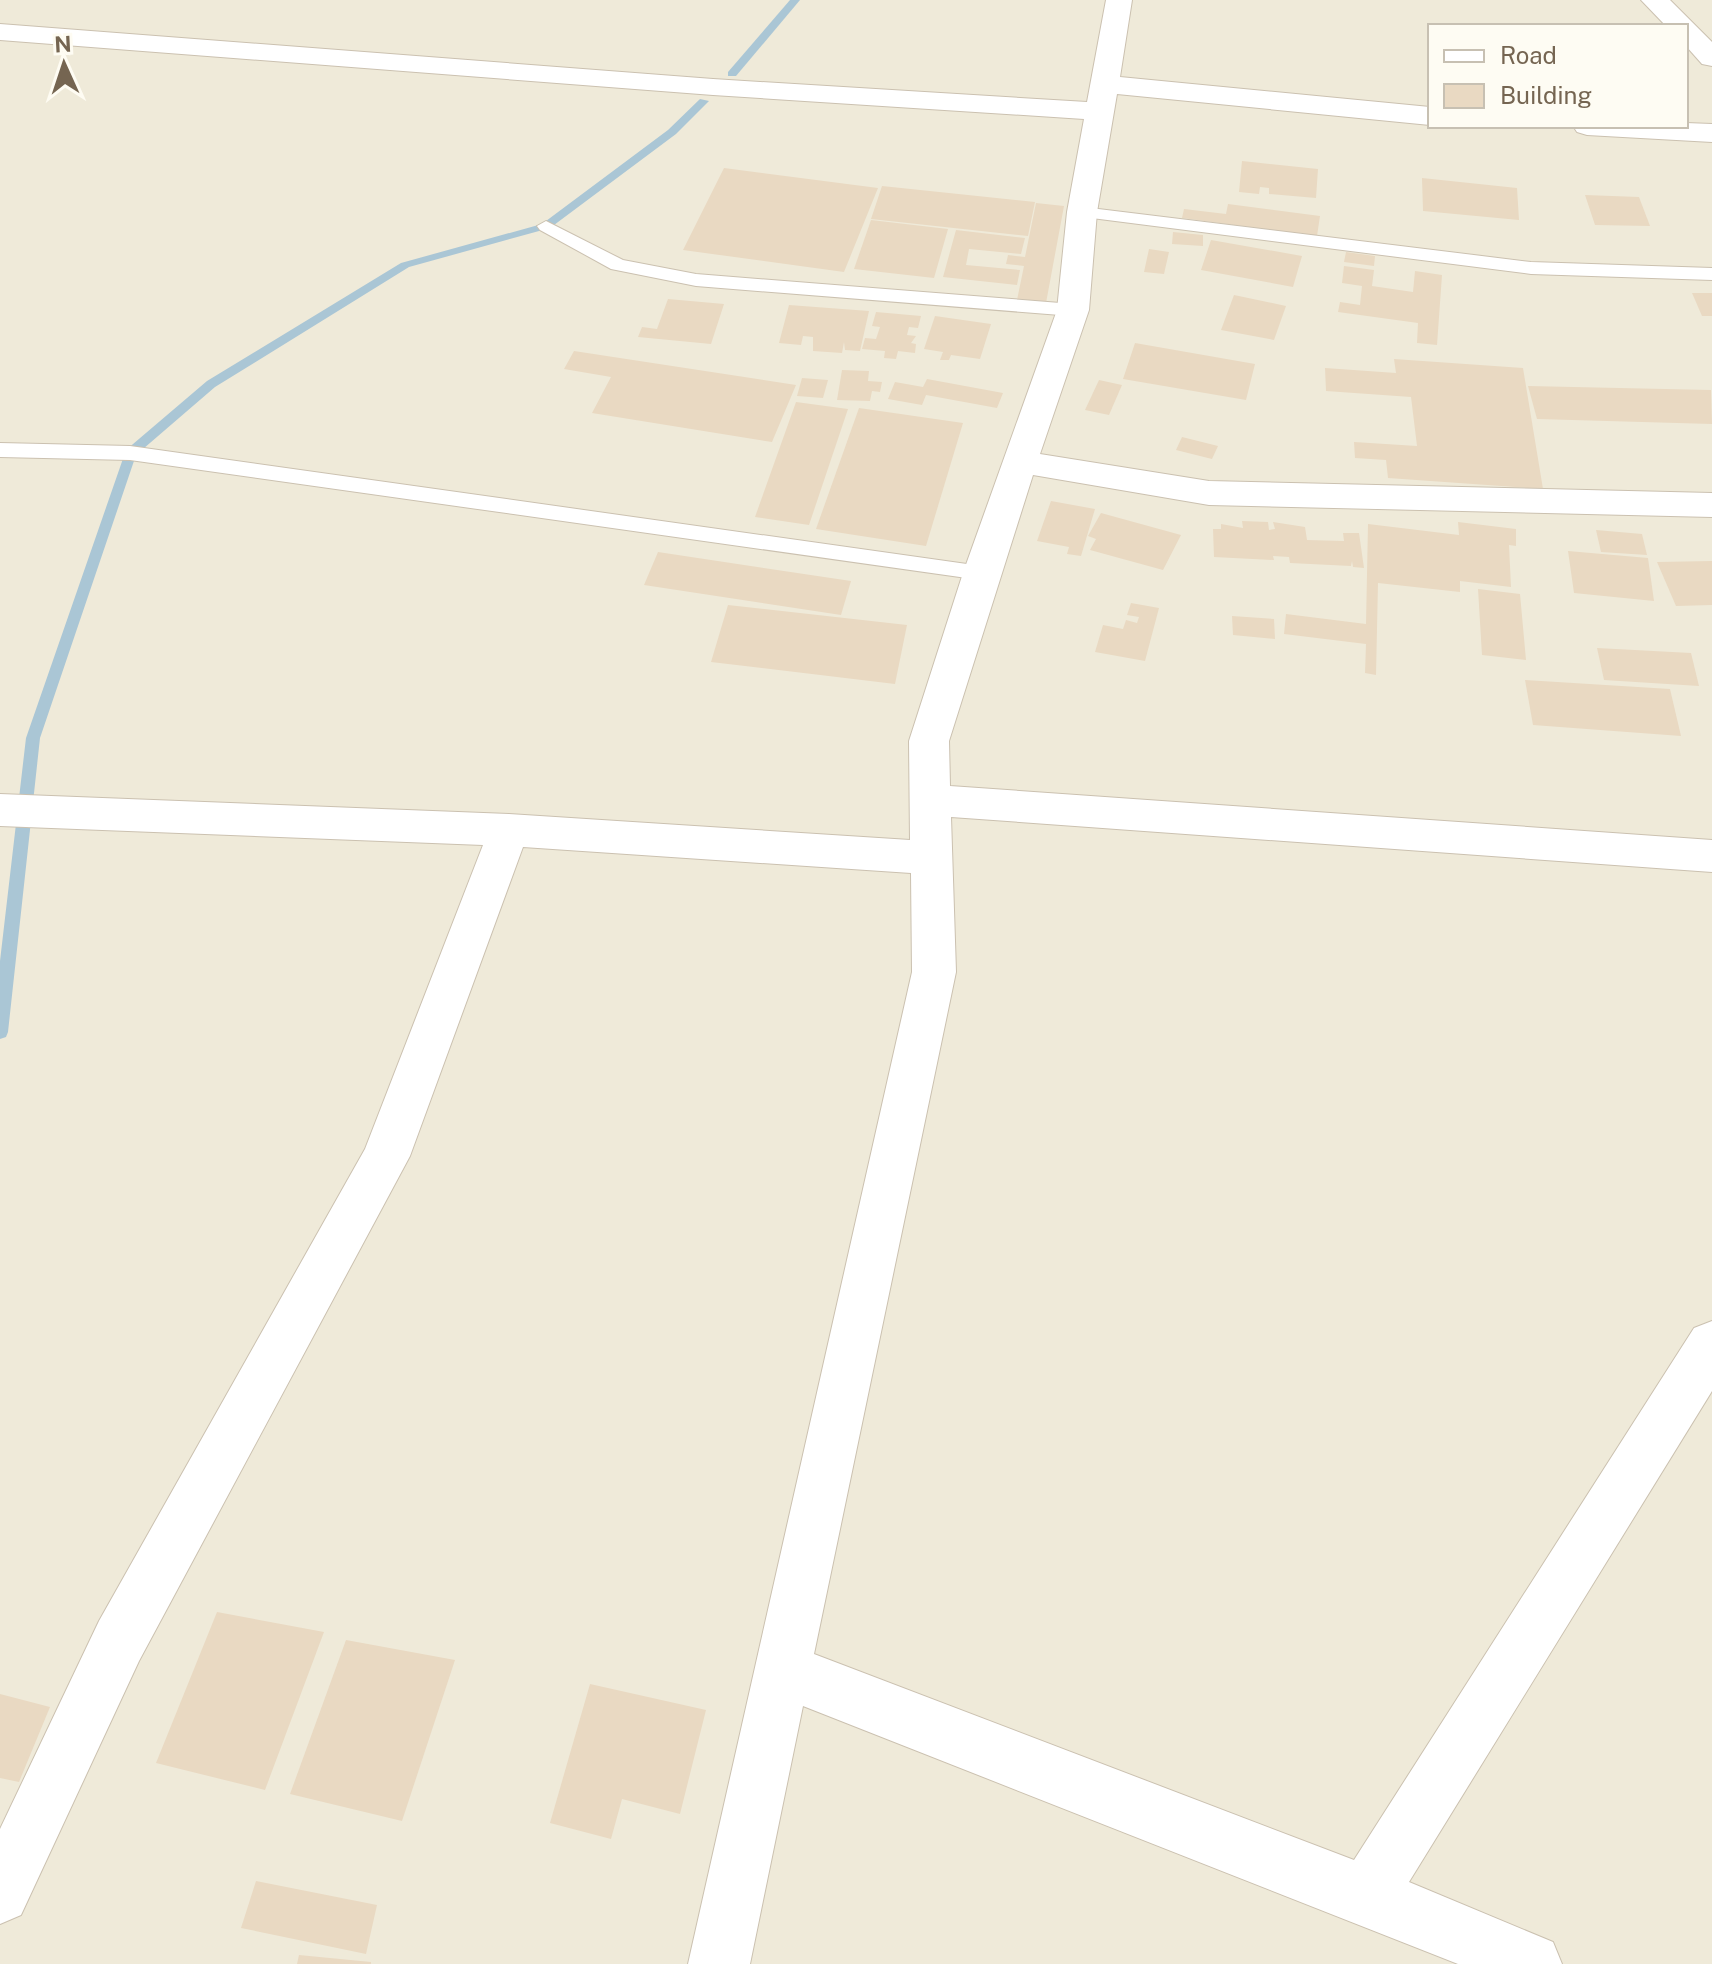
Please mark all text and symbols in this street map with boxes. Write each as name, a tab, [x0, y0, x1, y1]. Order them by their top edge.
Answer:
north arrow	[24, 24, 104, 104]
legend	[1428, 24, 1688, 128]
text: N	[54, 31, 72, 57]
text: Road	[1500, 41, 1557, 69]
text: Building	[1500, 81, 1592, 109]

